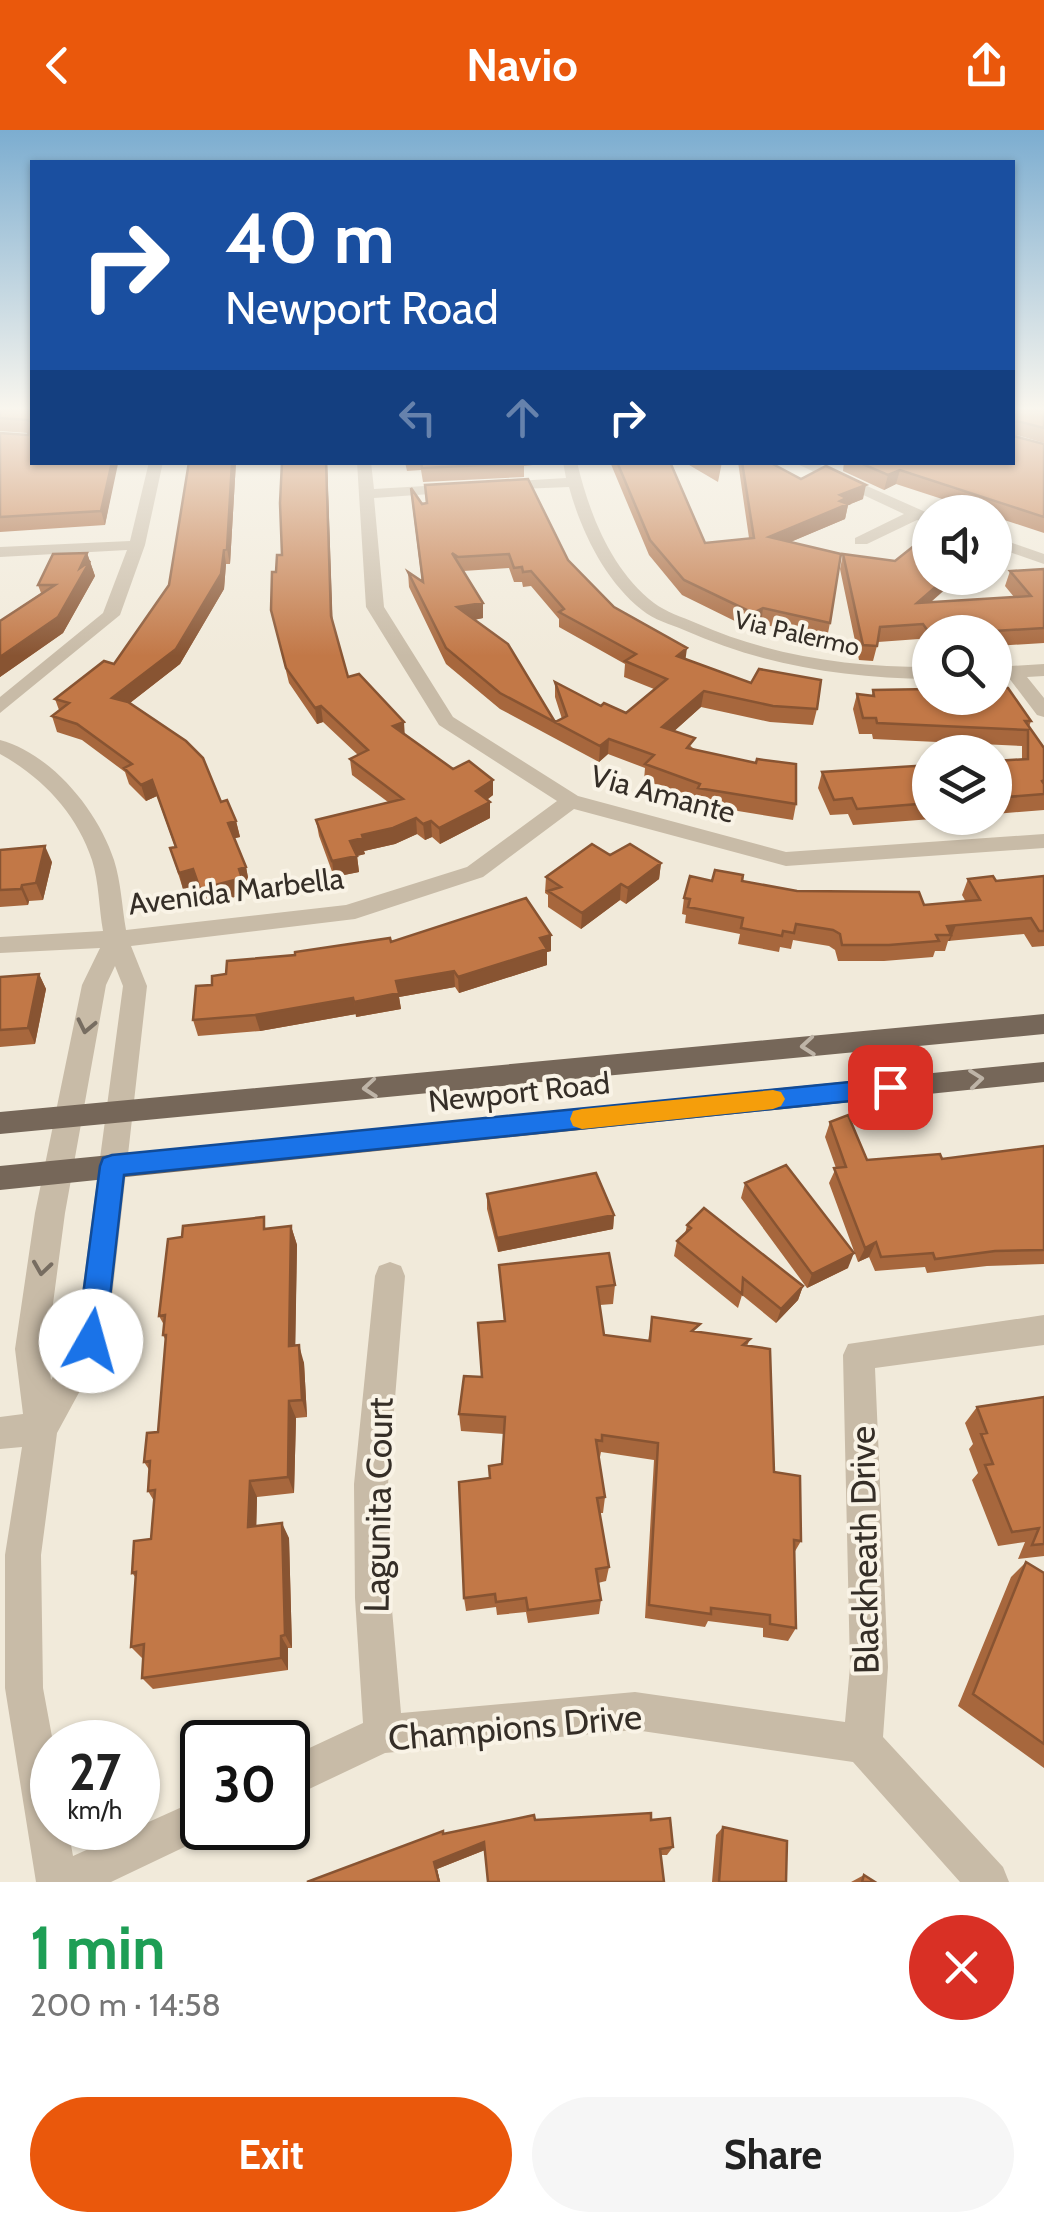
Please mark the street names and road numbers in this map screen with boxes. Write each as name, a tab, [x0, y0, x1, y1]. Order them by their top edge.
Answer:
street label: Via Palermo	[732, 604, 862, 662]
street label: Via Amante	[587, 757, 739, 831]
street label: Avenida Marbella	[126, 859, 346, 923]
street label: Newport Road	[426, 1064, 612, 1120]
street label: Lagunita Court	[355, 1397, 401, 1613]
street label: Blackheath Drive	[840, 1426, 888, 1674]
street label: Champions Drive	[386, 1694, 644, 1760]

